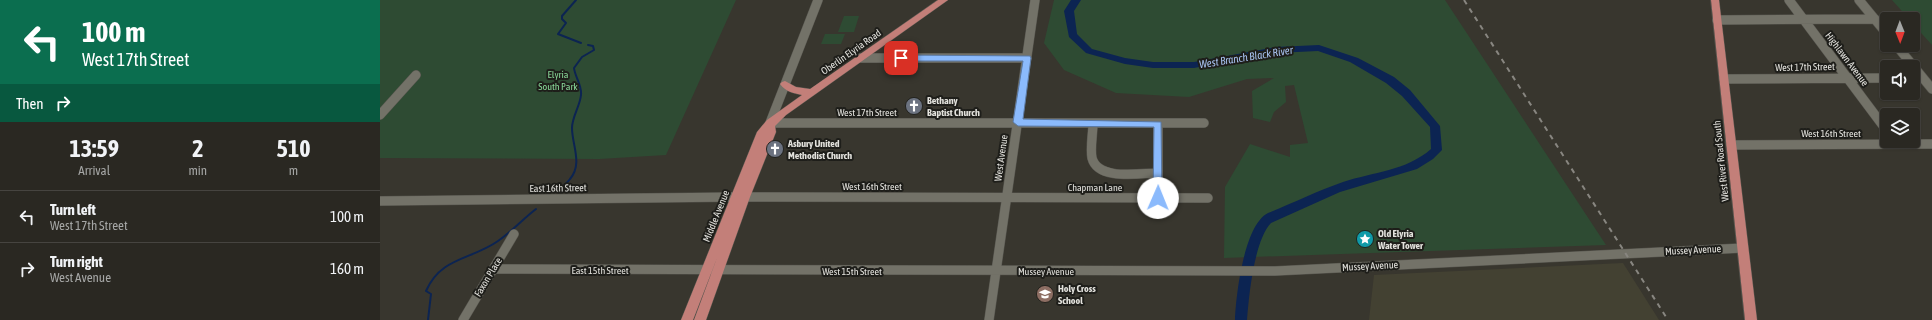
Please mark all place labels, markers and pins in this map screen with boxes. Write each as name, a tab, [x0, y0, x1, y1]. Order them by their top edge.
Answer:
pin	[884, 41, 918, 75]
place label: Bethany Baptist Church	[927, 95, 980, 118]
church icon: Bethany Baptist Church	[904, 96, 924, 116]
place label: Asbury United Methodist Church	[787, 138, 852, 161]
church icon: Asbury United Methodist Church	[765, 139, 785, 159]
place label: Old Elyria Water Tower	[1377, 228, 1424, 251]
place icon: Old Elyria Water Tower	[1355, 229, 1375, 249]
place label: Holy Cross School	[1058, 283, 1096, 306]
school or university icon: Holy Cross School	[1035, 284, 1055, 304]

